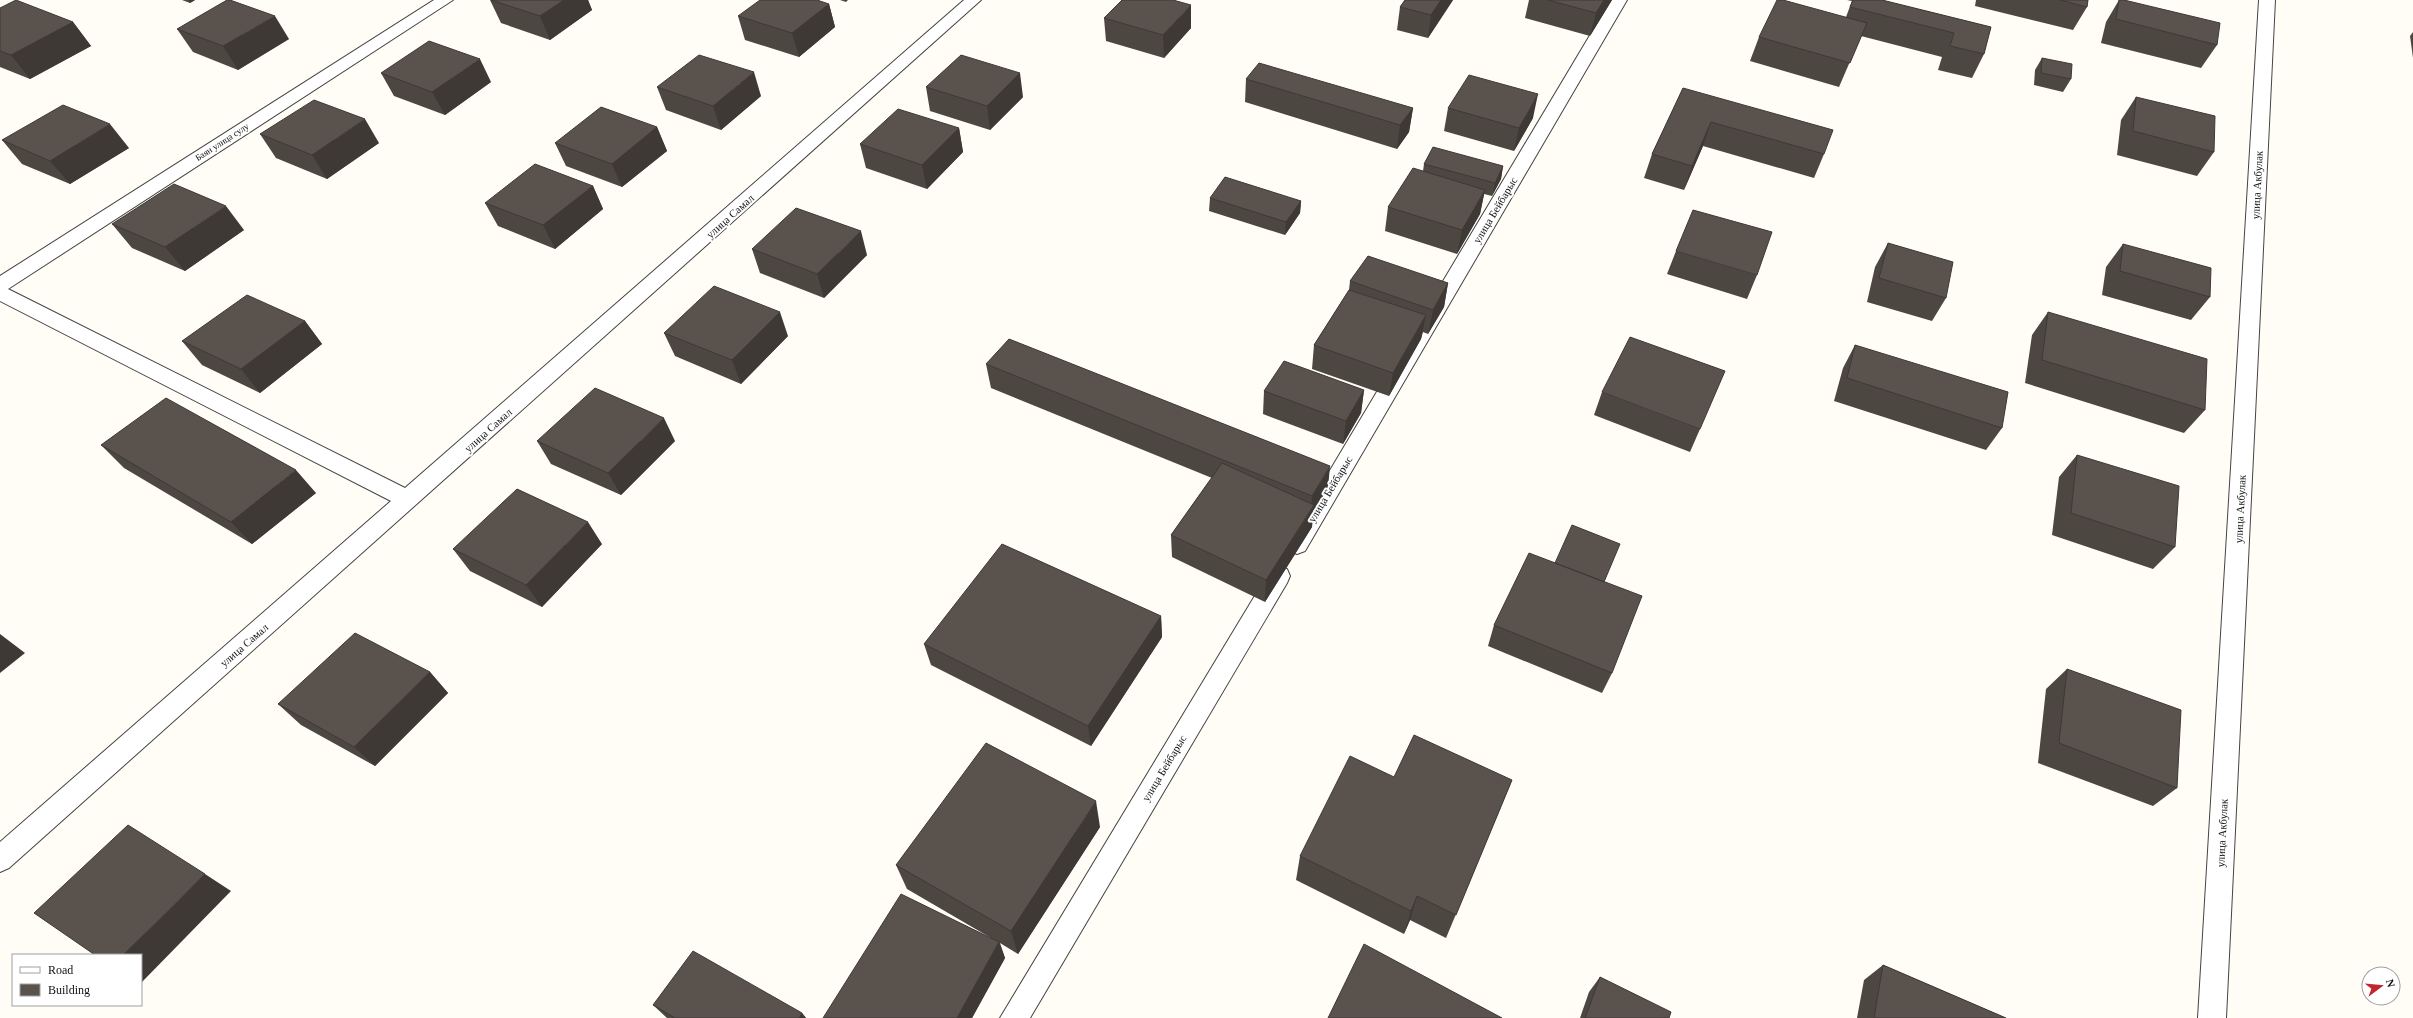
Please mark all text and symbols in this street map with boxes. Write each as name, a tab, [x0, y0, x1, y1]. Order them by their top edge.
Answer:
street label: Баян улица сулу	[193, 121, 251, 163]
street label: улица Акбулак	[2249, 150, 2265, 220]
street label: улица Бейбарыс	[1470, 175, 1520, 245]
street label: улица Самал	[704, 191, 756, 240]
street label: улица Самал	[462, 405, 514, 454]
street label: улица Бейбарыс	[1305, 454, 1355, 524]
street label: улица Акбулак	[2232, 474, 2248, 544]
street label: улица Самал	[218, 621, 271, 669]
street label: улица Бейбарыс	[1139, 733, 1189, 803]
street label: улица Акбулак	[2214, 798, 2230, 868]
legend	[12, 954, 142, 1006]
text: Road	[48, 963, 73, 977]
north arrow	[2361, 966, 2401, 1006]
text: N	[2384, 978, 2397, 989]
text: Building	[48, 983, 90, 997]

